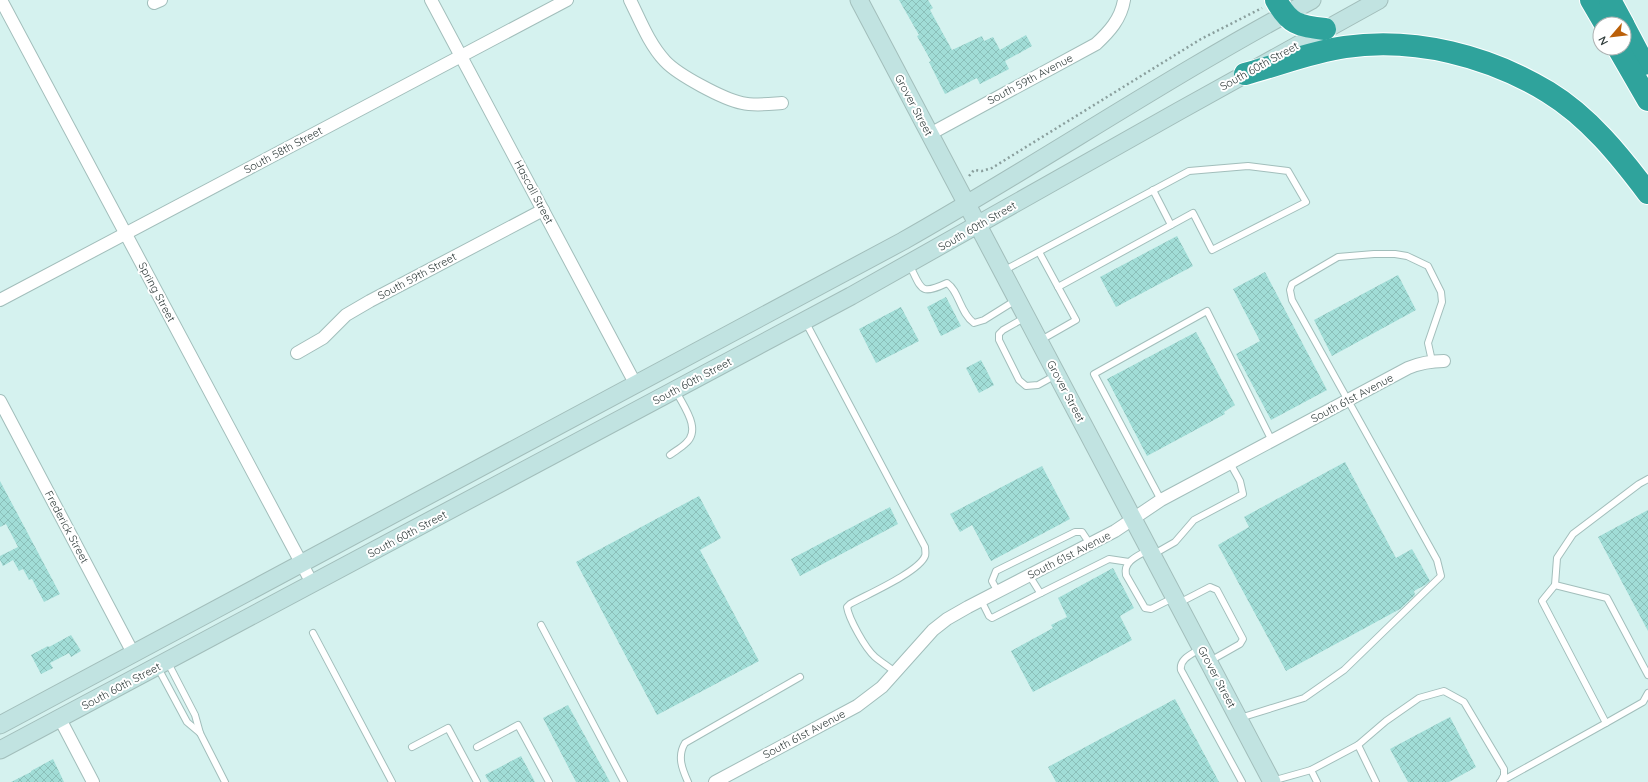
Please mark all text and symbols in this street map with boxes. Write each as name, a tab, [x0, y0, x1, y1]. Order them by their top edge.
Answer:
north arrow	[1592, 16, 1632, 56]
text: N	[1595, 34, 1611, 48]
street label: South 60th Street	[1217, 39, 1301, 93]
street label: South 59th Avenue	[985, 51, 1075, 107]
street label: Grover Street	[892, 72, 936, 138]
street label: South 58th Street	[241, 123, 325, 177]
street label: Hascall Street	[511, 158, 557, 227]
street label: South 60th Street	[936, 198, 1019, 254]
street label: South 59th Street	[375, 249, 459, 303]
street label: Spring Street	[135, 260, 179, 325]
street label: South 60th Street	[650, 354, 734, 408]
street label: Grover Street	[1044, 358, 1088, 424]
street label: South 61st Avenue	[1308, 370, 1396, 426]
street label: Frederick Street	[42, 488, 92, 566]
street label: South 60th Street	[365, 507, 449, 561]
street label: South 61st Avenue	[1025, 528, 1113, 582]
street label: Grover Street	[1195, 644, 1239, 710]
street label: South 60th Street	[79, 659, 163, 713]
street label: South 61st Avenue	[760, 706, 848, 762]

